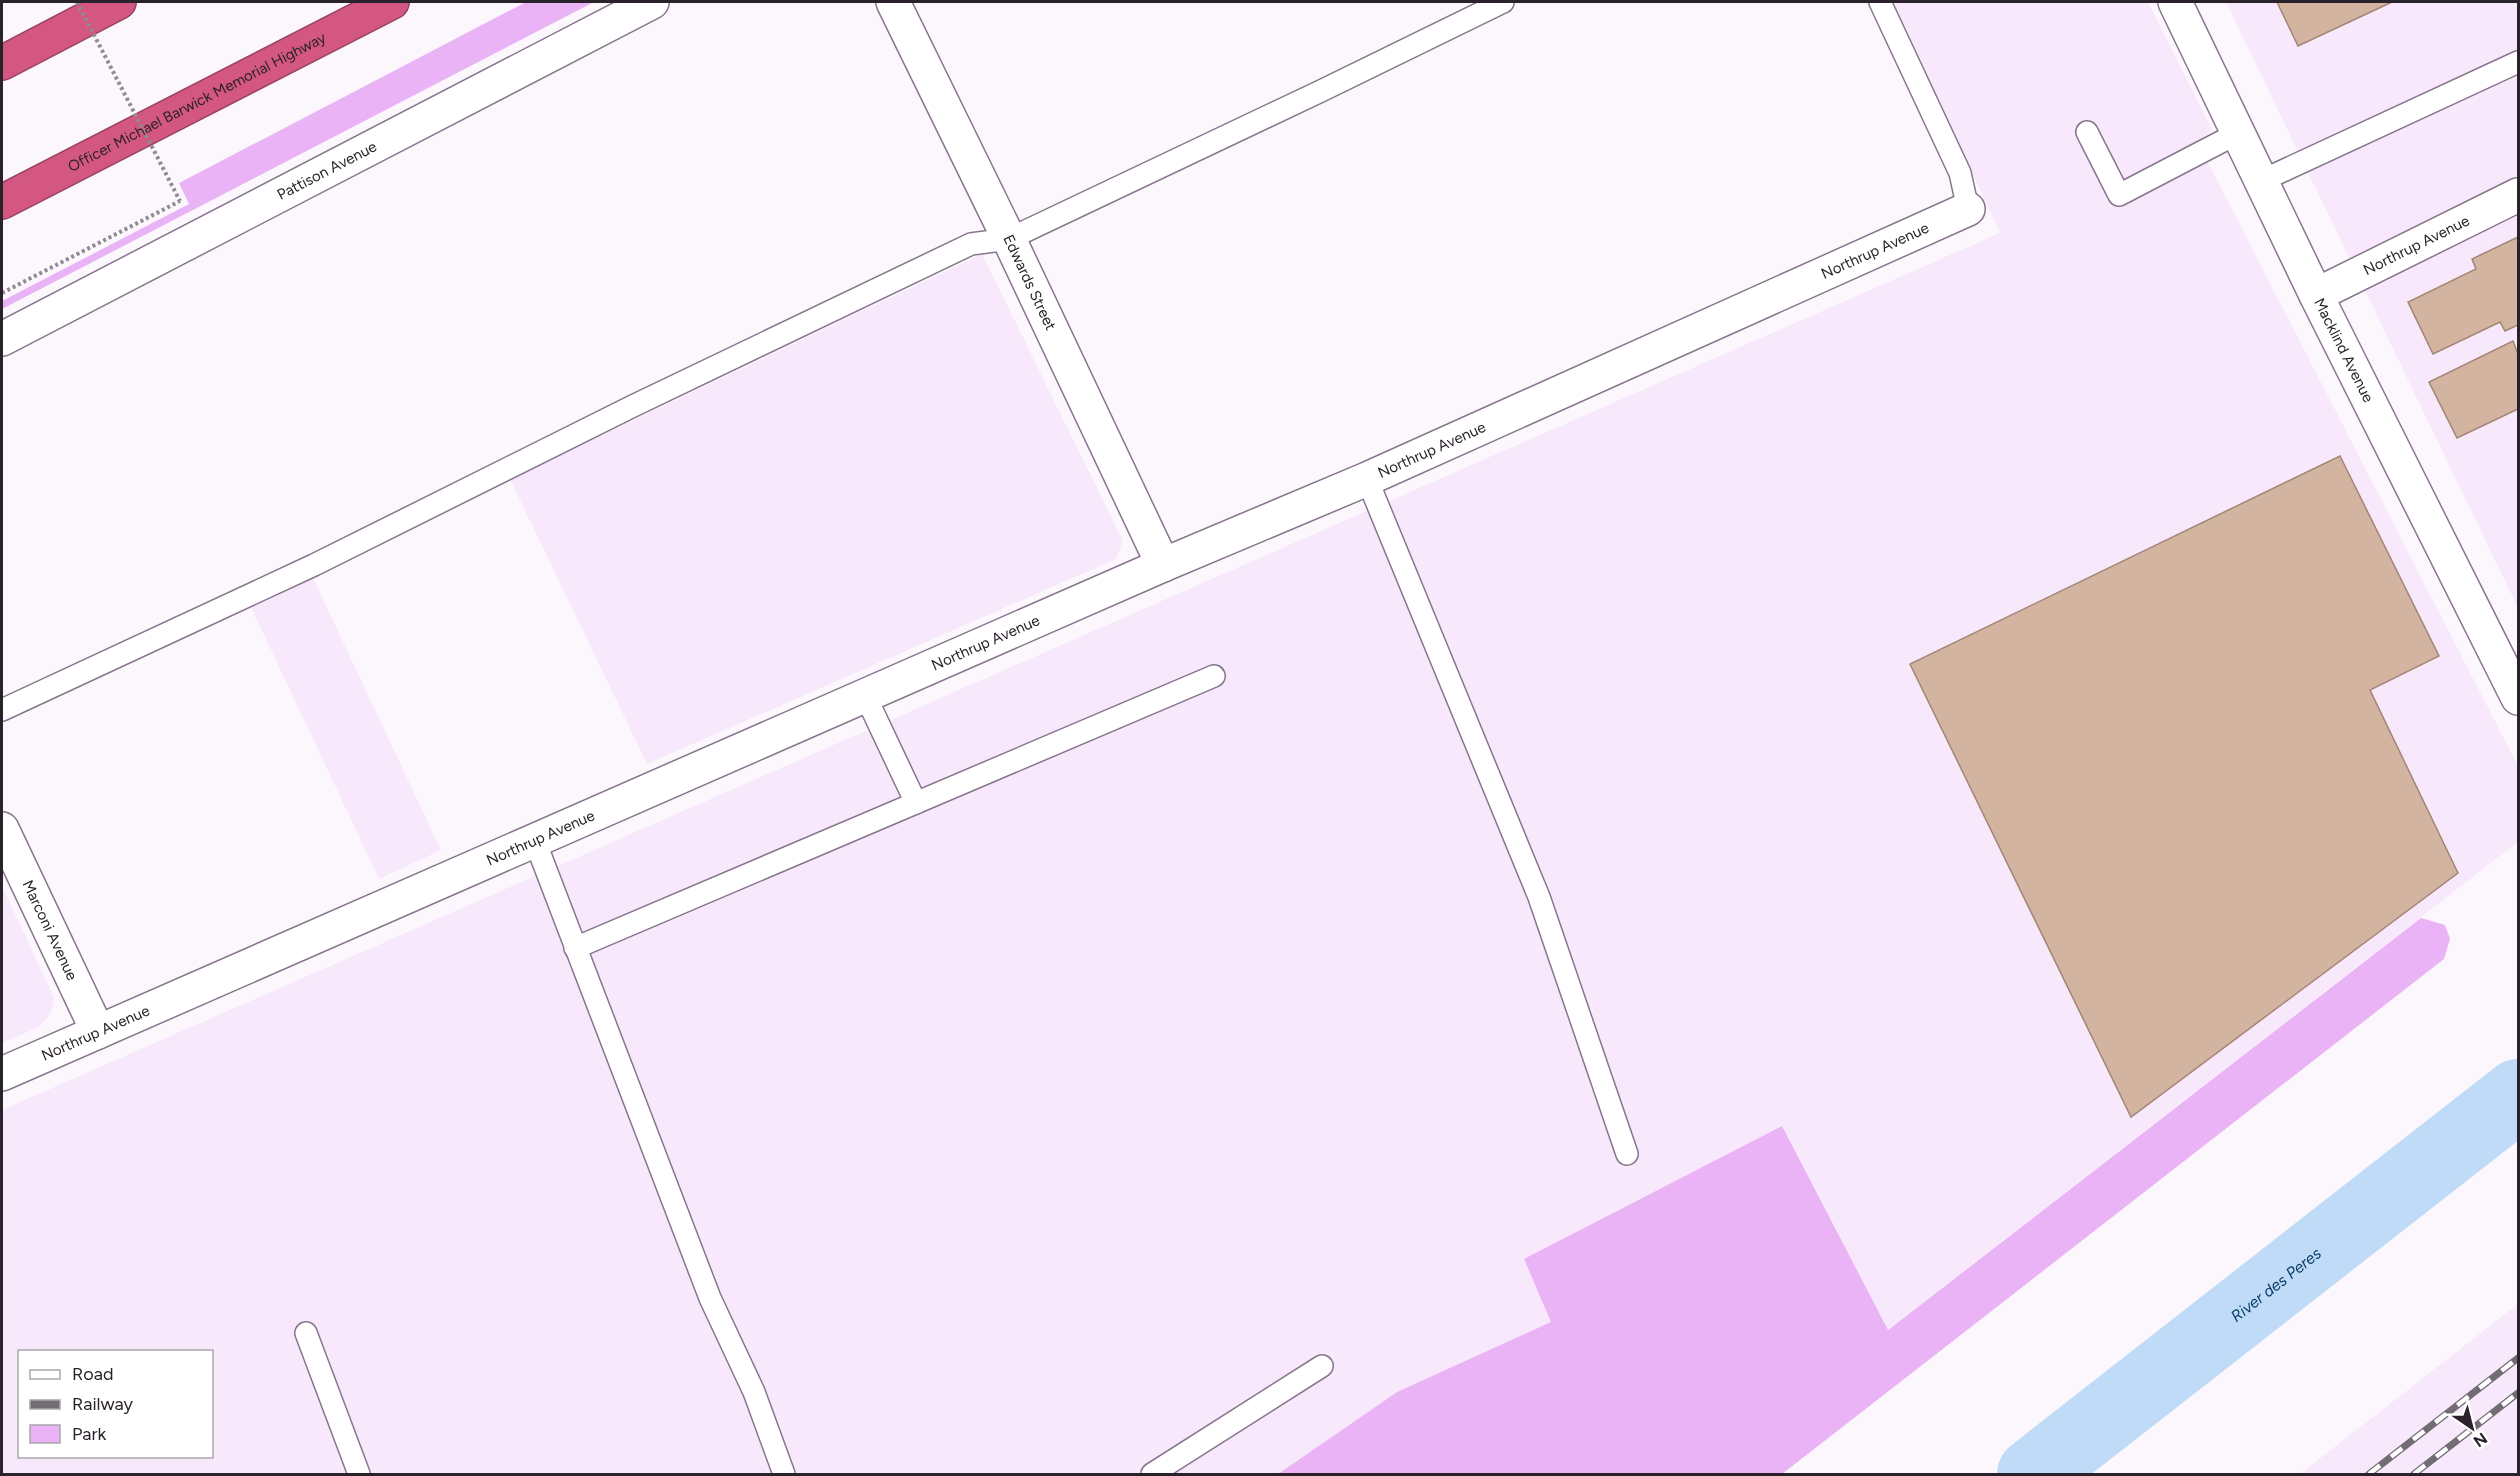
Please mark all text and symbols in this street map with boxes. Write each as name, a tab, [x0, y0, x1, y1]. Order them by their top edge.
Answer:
street label: Officer Michael Barwick Memorial Highway	[65, 28, 329, 176]
street label: Pattison Avenue	[274, 137, 380, 204]
street label: Northrup Avenue	[2360, 211, 2472, 279]
street label: Northrup Avenue	[1818, 219, 1932, 283]
street label: Edwards Street	[999, 232, 1060, 333]
street label: Macklind Avenue	[2310, 295, 2377, 405]
street label: Northrup Avenue	[1375, 418, 1488, 482]
street label: Northrup Avenue	[929, 611, 1042, 674]
street label: Northrup Avenue	[484, 806, 597, 869]
street label: Marconi Avenue	[19, 877, 81, 983]
street label: Northrup Avenue	[39, 1001, 152, 1065]
water label: River des Peres	[2227, 1243, 2325, 1326]
legend	[18, 1350, 213, 1458]
text: Road	[72, 1363, 113, 1385]
text: Railway	[72, 1393, 134, 1415]
north arrow	[2442, 1398, 2502, 1458]
text: Park	[72, 1423, 107, 1445]
text: N	[2470, 1429, 2491, 1451]

